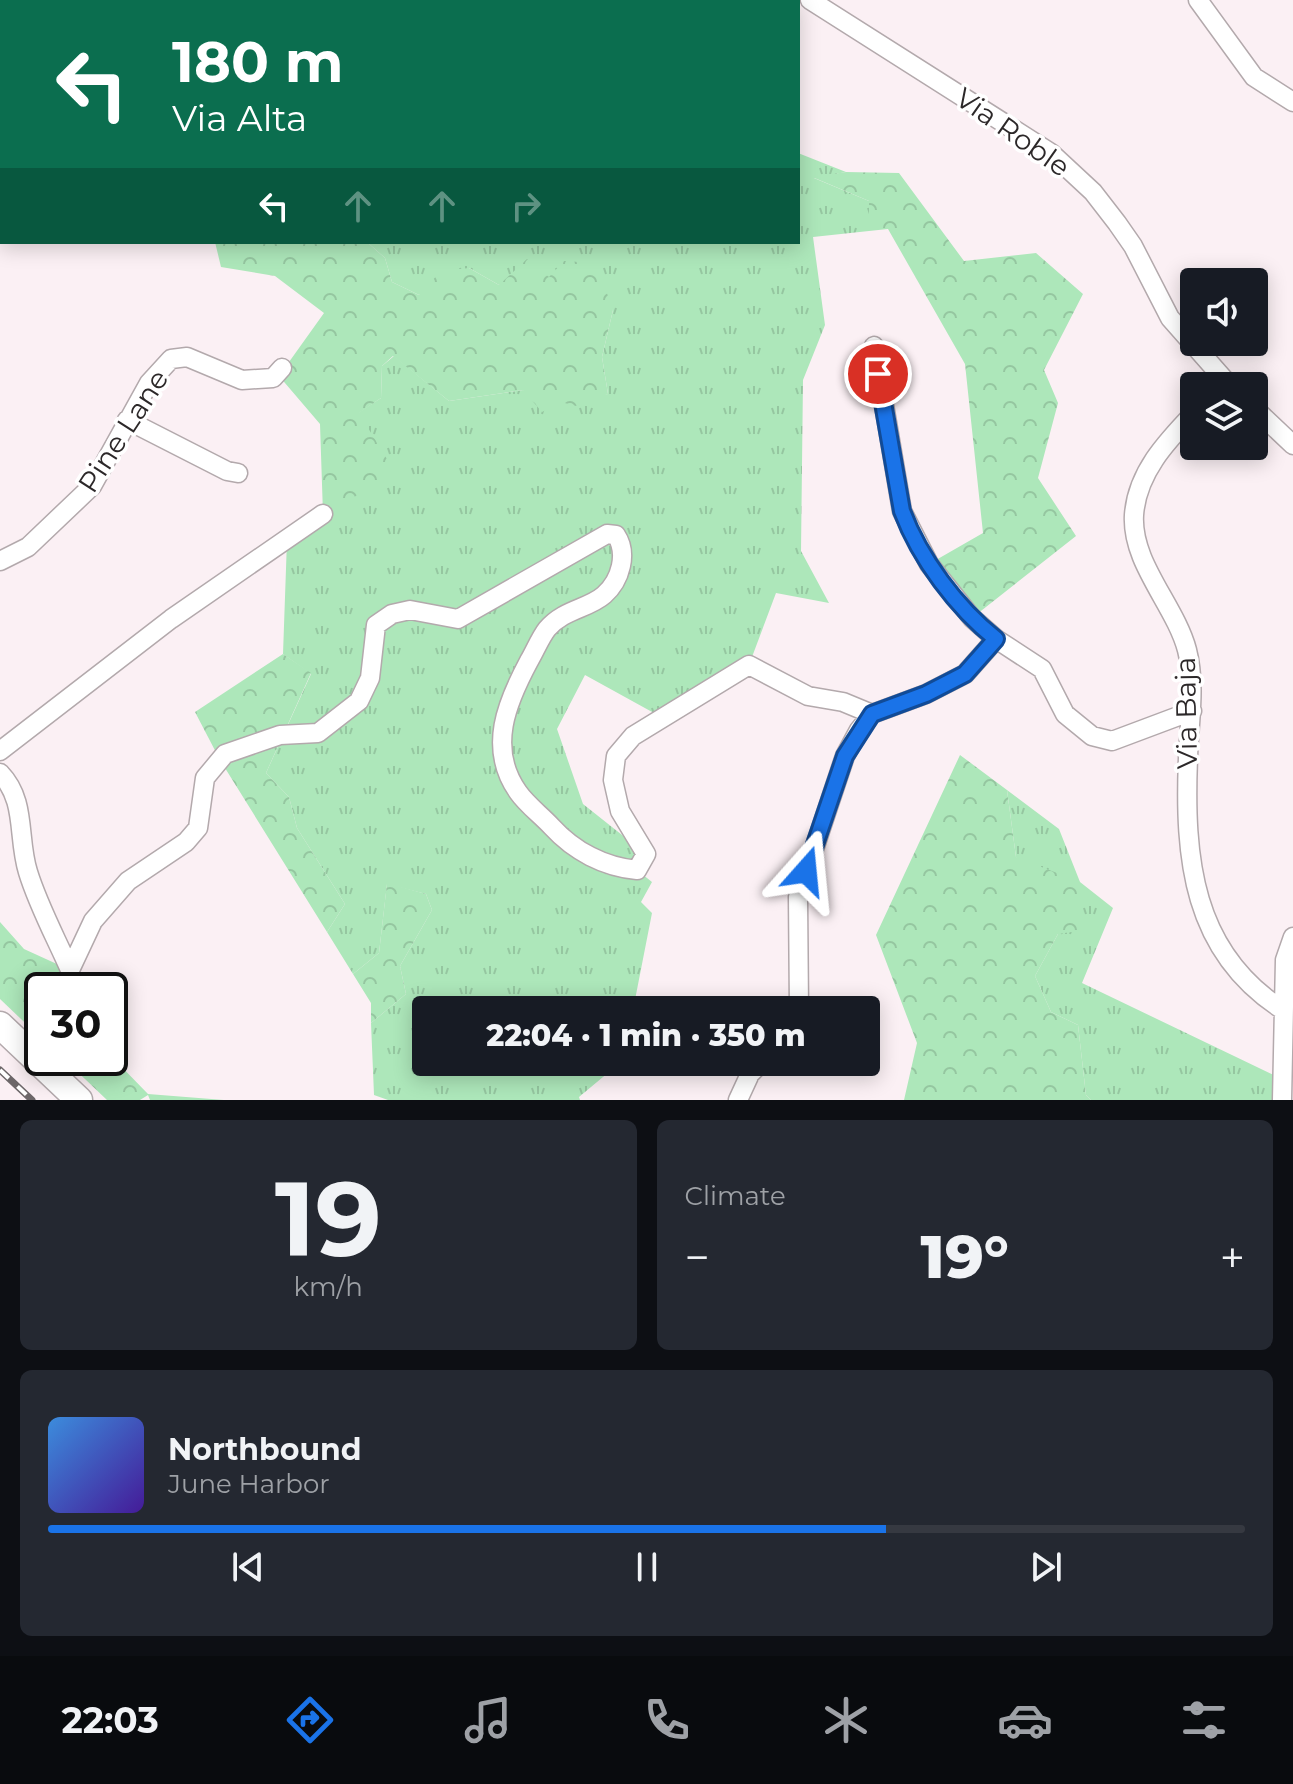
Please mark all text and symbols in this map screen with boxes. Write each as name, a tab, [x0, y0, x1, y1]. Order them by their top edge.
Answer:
text: 180 m	[172, 28, 344, 96]
icon: left	[40, 32, 144, 136]
street label: Via Roble	[949, 80, 1077, 184]
text: Via Alta	[172, 96, 307, 140]
icon: left	[252, 184, 296, 228]
icon: ahead	[336, 184, 380, 228]
icon: ahead	[420, 184, 464, 228]
icon: right	[504, 184, 548, 228]
map controls	[1180, 268, 1268, 460]
button: sound	[1180, 268, 1268, 356]
pin	[844, 340, 912, 408]
icon: arrive	[856, 352, 900, 396]
street label: Pine Lane	[71, 363, 175, 499]
button: layers	[1180, 372, 1268, 460]
street label: Via Baja	[1168, 657, 1204, 769]
position arrow	[764, 829, 848, 913]
speed limit sign: 30	[24, 972, 128, 1076]
text: 22:04 · 1 min · 350 m	[486, 1017, 806, 1054]
text: 19	[275, 1155, 382, 1282]
text: Climate	[685, 1180, 786, 1212]
text: 19°	[921, 1220, 1009, 1293]
text: −	[685, 1230, 710, 1284]
text: +	[1220, 1230, 1245, 1284]
text: km/h	[294, 1271, 363, 1303]
text: Northbound	[168, 1431, 362, 1468]
text: June Harbor	[168, 1468, 330, 1500]
icon: previous	[226, 1545, 270, 1589]
icon: pause	[625, 1545, 669, 1589]
icon: next	[1024, 1545, 1068, 1589]
icon: directions	[282, 1692, 338, 1748]
icon: music	[460, 1692, 516, 1748]
icon: phone	[639, 1692, 695, 1748]
icon: climate	[818, 1692, 874, 1748]
icon: car	[997, 1692, 1053, 1748]
icon: filters	[1176, 1692, 1232, 1748]
text: 22:03	[61, 1698, 159, 1742]

